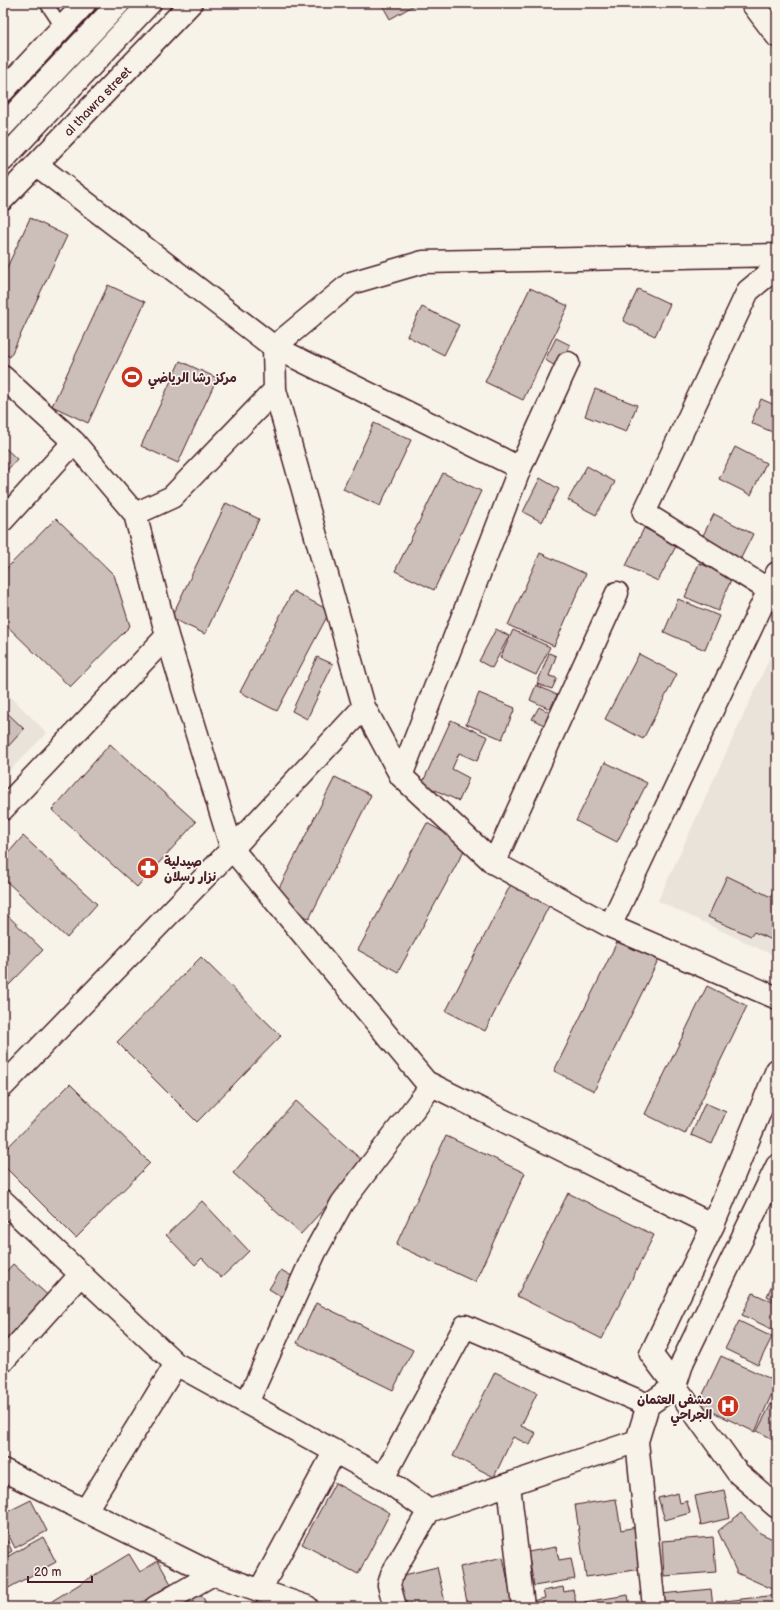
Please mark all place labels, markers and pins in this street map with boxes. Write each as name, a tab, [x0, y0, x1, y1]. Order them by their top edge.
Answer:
sports icon: مركز رشا الرياضي	[119, 364, 145, 390]
place label: مركز رشا الرياضي	[148, 370, 237, 390]
place label: صيدلية نزار رسلان	[164, 854, 216, 885]
pharmacy icon: صيدلية نزار رسلان	[135, 855, 161, 881]
place label: مشفى العثمان الجراحي	[637, 1392, 712, 1427]
hospital icon: مشفى العثمان الجراحي	[715, 1393, 741, 1419]

